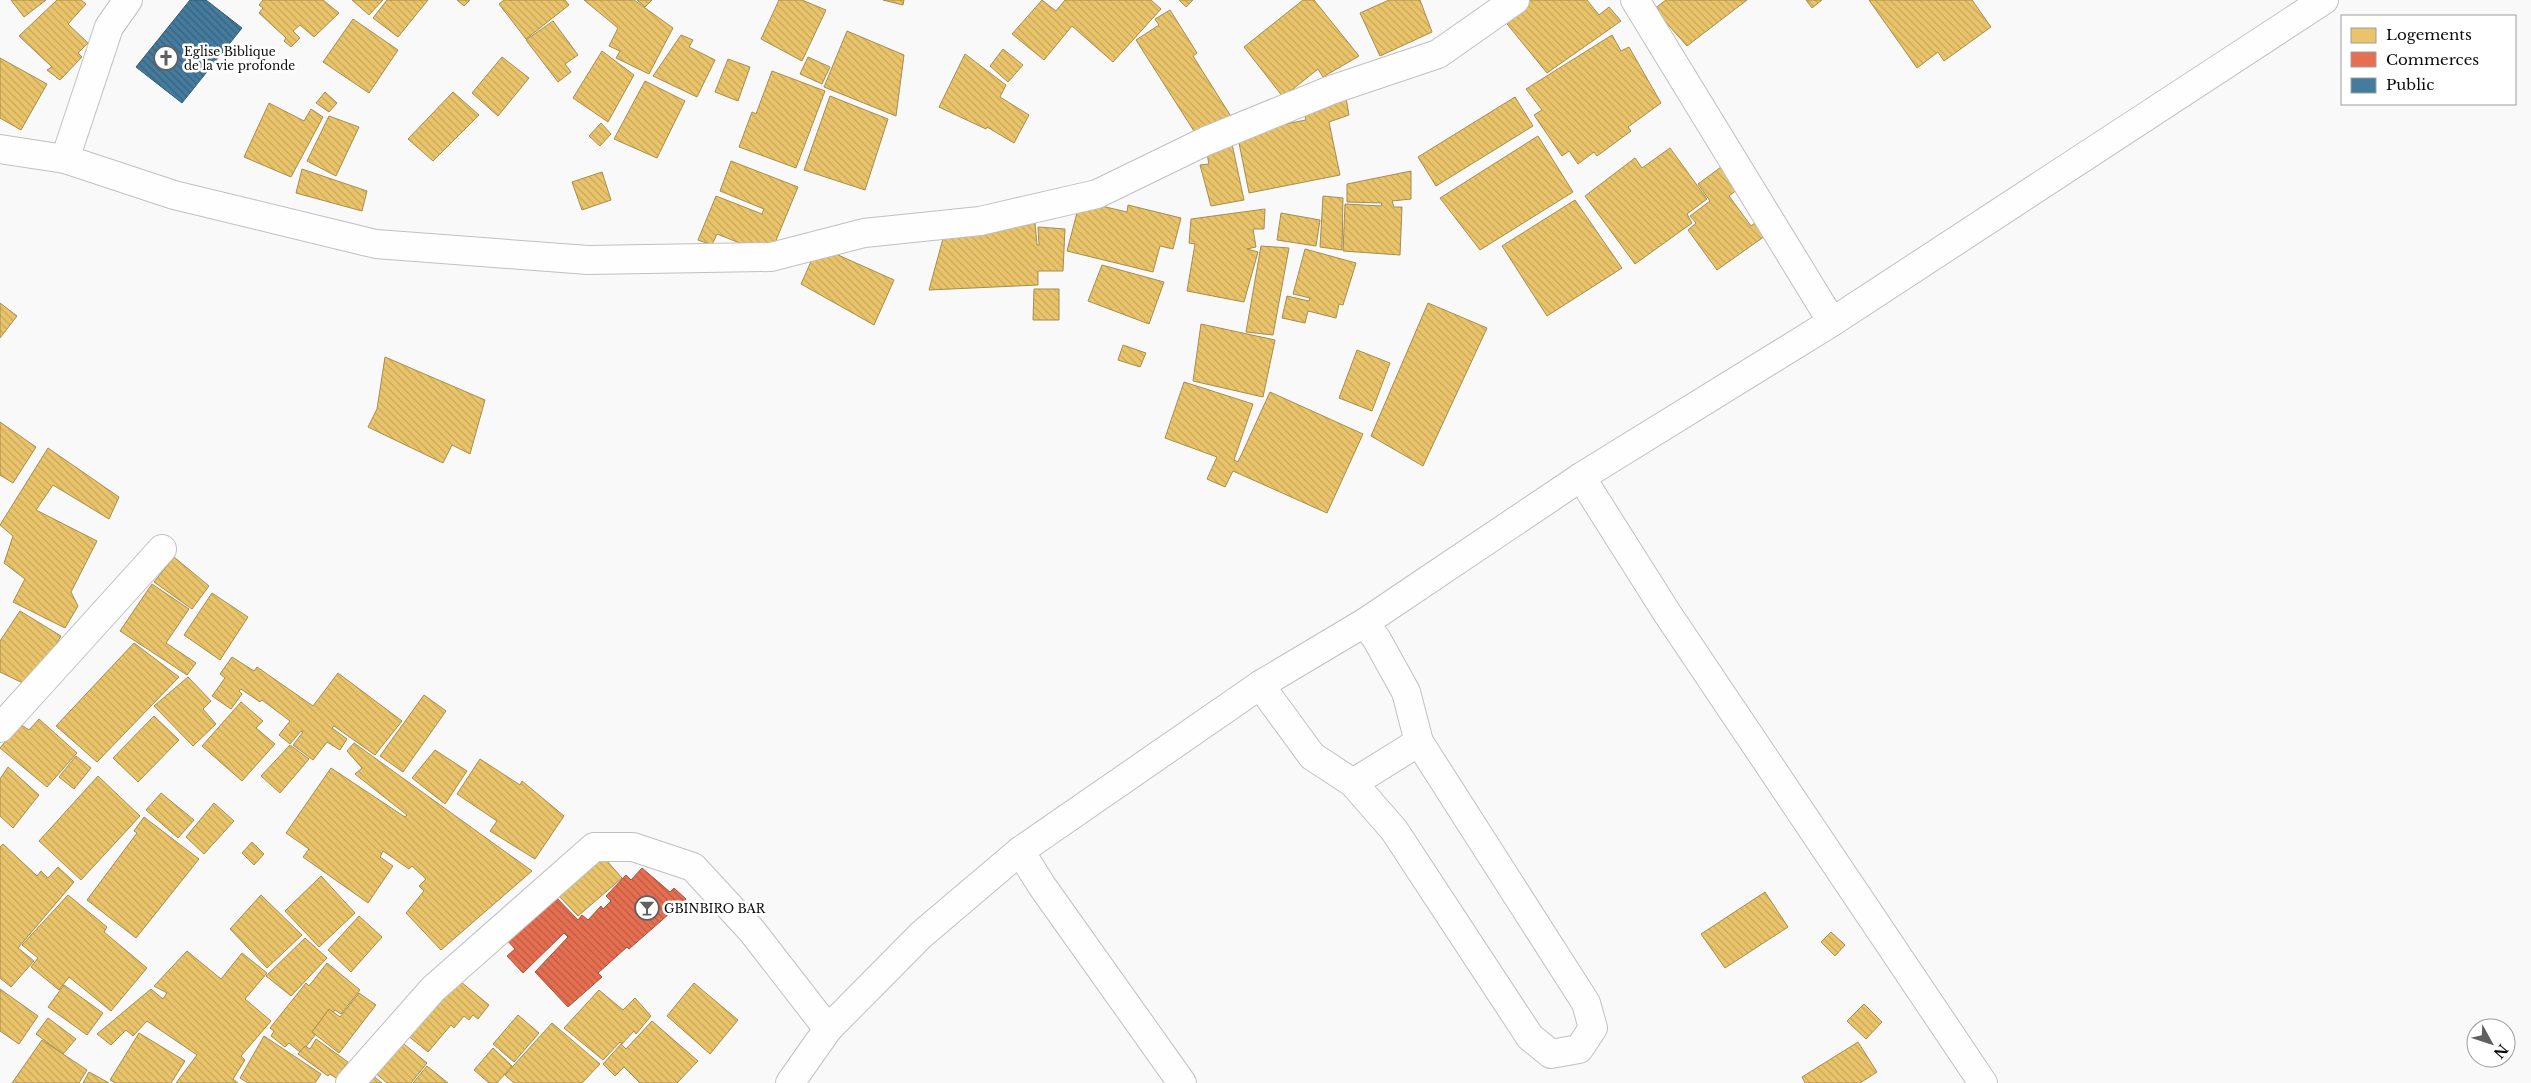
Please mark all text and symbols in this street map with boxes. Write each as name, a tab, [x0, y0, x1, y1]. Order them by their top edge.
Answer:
legend	[2341, 15, 2516, 105]
text: Logements	[2386, 25, 2472, 44]
place label: Eglise Biblique de la vie profonde	[184, 44, 295, 73]
church icon: Eglise Biblique de la vie profonde	[153, 45, 179, 71]
text: Commerces	[2386, 50, 2479, 69]
text: Public	[2386, 75, 2434, 94]
bar icon: GBINBIRO BAR	[634, 895, 660, 921]
place label: GBINBIRO BAR	[664, 901, 766, 916]
north arrow	[2466, 1018, 2516, 1068]
text: N	[2490, 1041, 2512, 1062]

